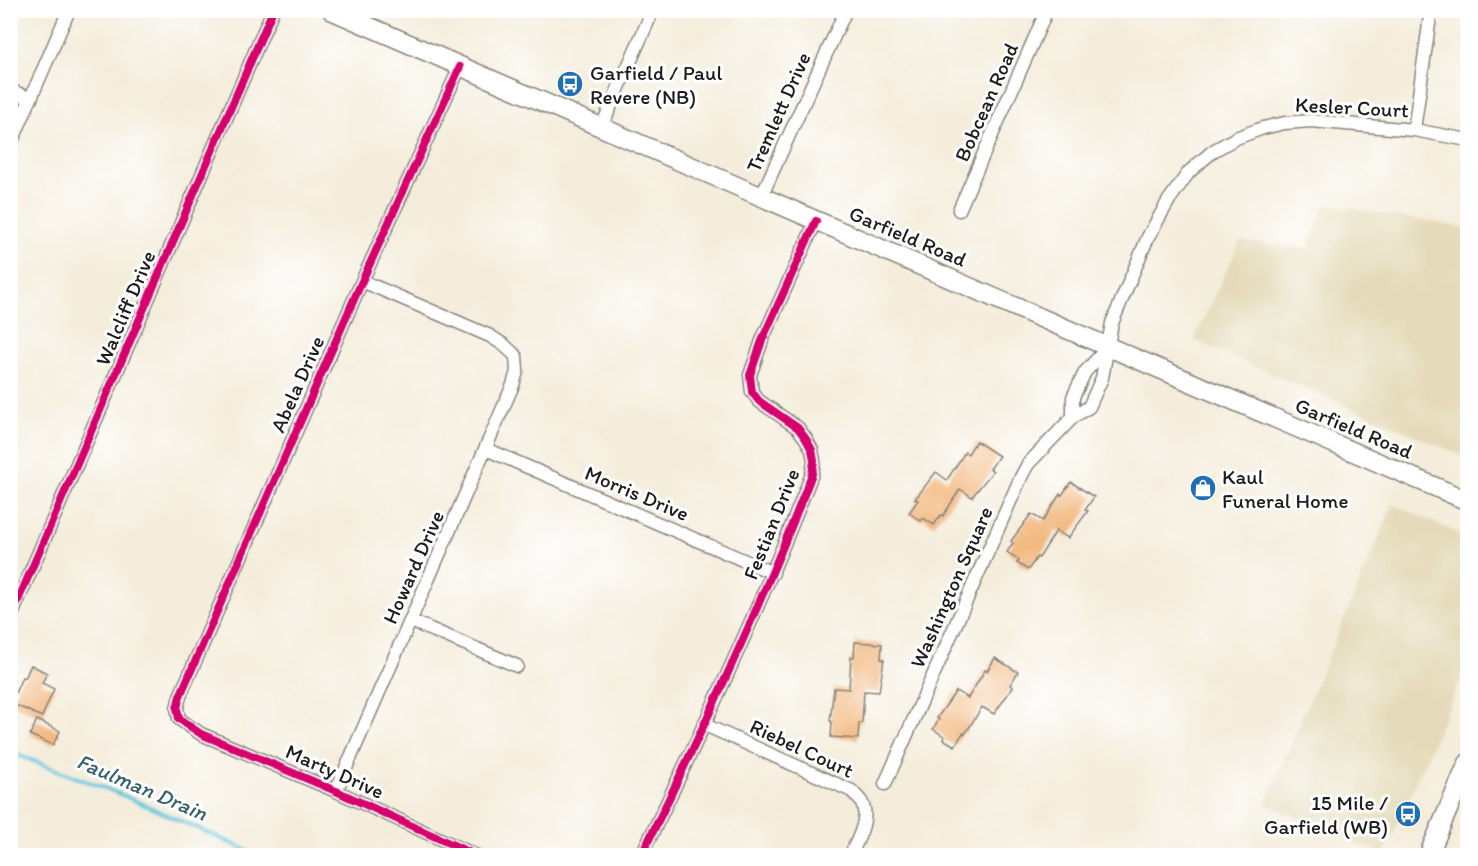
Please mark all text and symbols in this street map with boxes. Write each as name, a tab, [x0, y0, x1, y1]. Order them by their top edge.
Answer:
street label: Bobcean Road	[949, 38, 1024, 165]
street label: Tremlett Drive	[740, 48, 816, 176]
place label: Garfield / Paul Revere (NB)	[590, 60, 722, 109]
bus stop icon: Garfield / Paul Revere (NB)	[555, 69, 585, 99]
street label: Kesler Court	[1295, 92, 1410, 122]
street label: Garfield Road	[846, 200, 971, 272]
street label: Walcliff Drive	[90, 247, 160, 369]
street label: Abela Drive	[265, 332, 329, 436]
street label: Garfield Road	[1292, 392, 1417, 464]
street label: Morris Drive	[581, 460, 693, 526]
place label: Kaul Funeral Home	[1222, 464, 1348, 513]
street label: Festian Drive	[737, 465, 805, 583]
shop icon: Kaul Funeral Home	[1188, 473, 1218, 503]
street label: Washington Square	[904, 502, 998, 672]
street label: Howard Drive	[377, 507, 449, 627]
street label: Riebel Court	[746, 713, 858, 783]
street label: Marty Drive	[282, 738, 388, 804]
water label: Faulman Drain	[73, 747, 211, 827]
place label: 15 Mile / Garfield (WB)	[1264, 790, 1388, 839]
bus stop icon: 15 Mile / Garfield (WB)	[1393, 799, 1423, 829]

